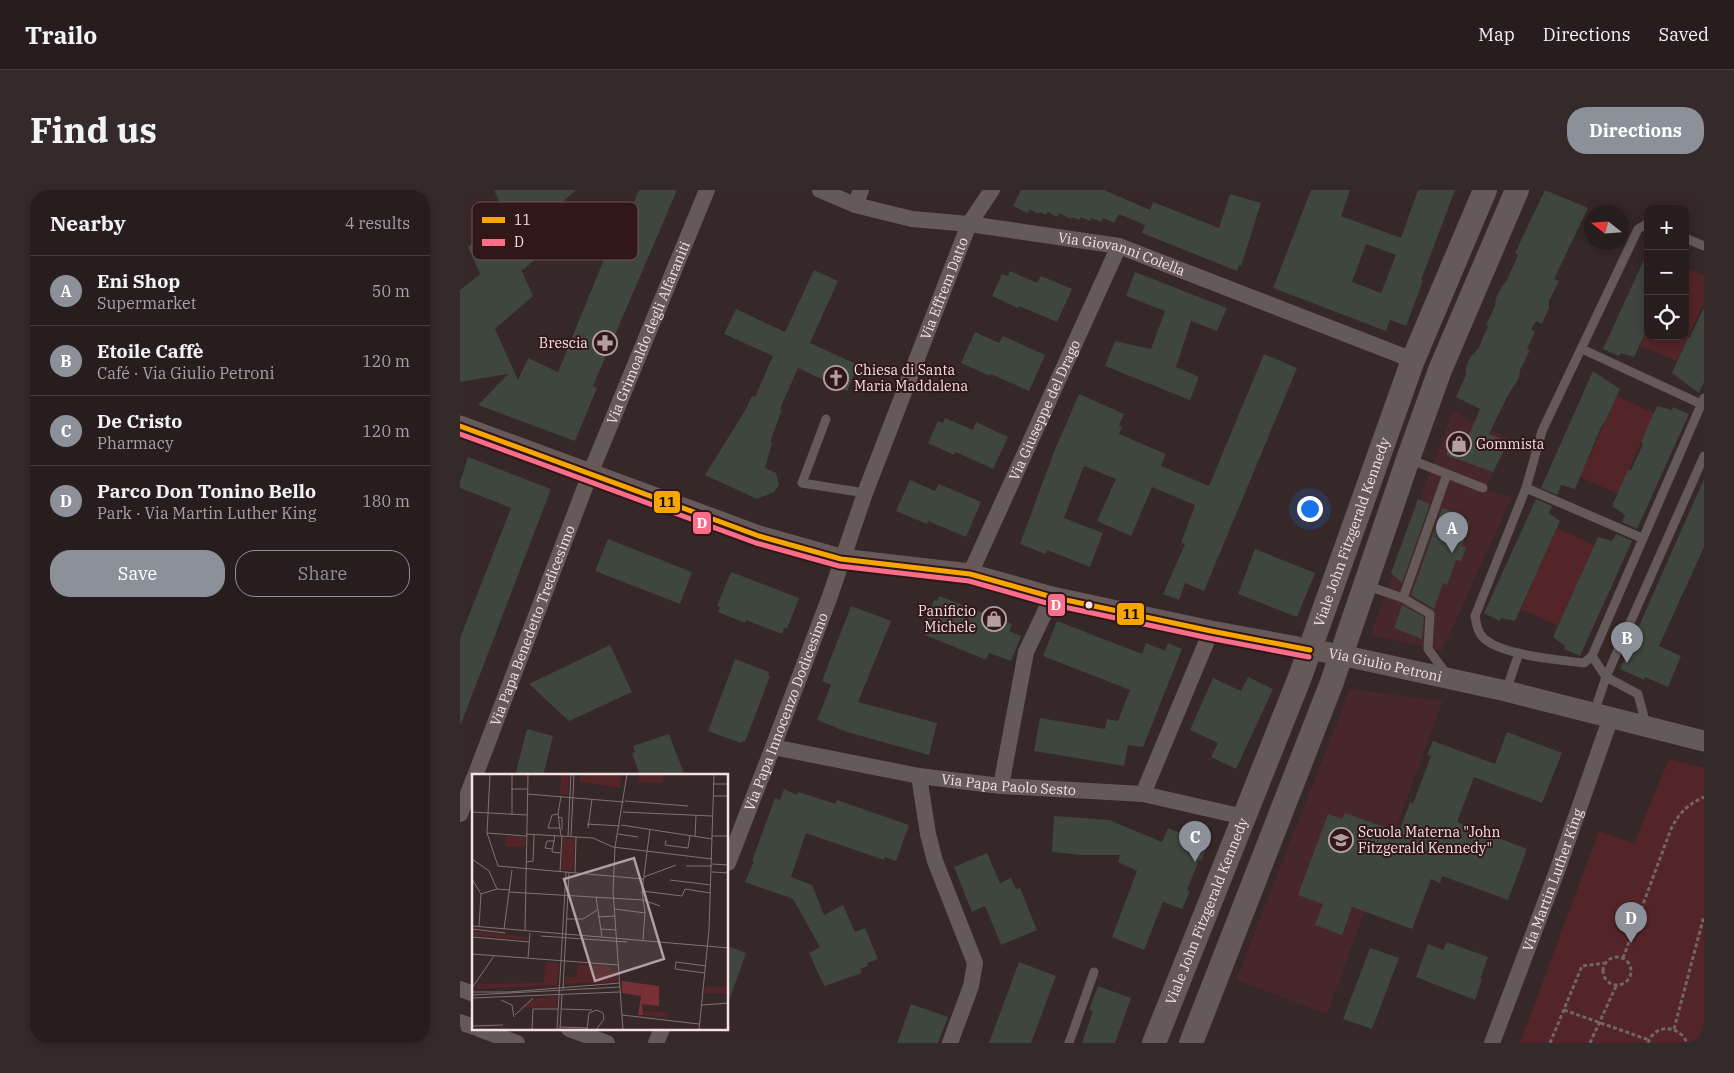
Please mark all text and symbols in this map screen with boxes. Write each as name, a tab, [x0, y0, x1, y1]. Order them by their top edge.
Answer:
text: Trailo	[25, 19, 97, 51]
text: Map	[1478, 23, 1515, 46]
text: Directions	[1543, 23, 1631, 46]
text: Saved	[1659, 23, 1709, 46]
text: Find us	[30, 107, 157, 153]
button: Directions	[1567, 107, 1704, 154]
legend	[472, 202, 638, 260]
north arrow	[1584, 205, 1629, 250]
map controls	[1644, 205, 1689, 340]
button: +	[1644, 205, 1689, 250]
text: Nearby	[50, 209, 126, 237]
text: 11	[514, 211, 531, 229]
text: 4 results	[345, 213, 410, 233]
street label: Via Giovanni Colella	[1057, 228, 1188, 280]
text: D	[514, 233, 524, 251]
street label: Via Effrem Datto	[916, 235, 972, 342]
street label: Via Grimoaldo degli Alfaraniti	[603, 239, 694, 427]
button: −	[1644, 250, 1689, 295]
text: Eni Shop	[97, 269, 180, 293]
text: A	[60, 281, 72, 301]
text: 50 m	[372, 281, 410, 301]
text: Supermarket	[97, 293, 196, 313]
button: locate	[1644, 295, 1689, 340]
pharmacy icon: Brescia	[592, 330, 618, 356]
place label: Brescia	[539, 334, 588, 352]
street label: Via Giuseppe del Drago	[1005, 337, 1084, 483]
text: Etoile Caffè	[97, 339, 204, 363]
text: B	[60, 351, 72, 371]
text: 120 m	[362, 351, 410, 371]
place label: Chiesa di Santa Maria Maddalena	[854, 361, 969, 395]
text: Café · Via Giulio Petroni	[97, 363, 275, 383]
church icon: Chiesa di Santa Maria Maddalena	[823, 365, 849, 391]
text: De Cristo	[97, 409, 182, 433]
text: C	[61, 421, 71, 441]
text: 120 m	[362, 421, 410, 441]
shop icon: Gommista	[1446, 431, 1472, 457]
text: Pharmacy	[97, 433, 174, 453]
street label: Viale John Fitzgerald Kennedy	[1310, 434, 1394, 629]
place label: Gommista	[1476, 435, 1545, 453]
text: Parco Don Tonino Bello	[97, 479, 316, 503]
line badge: 11	[653, 490, 681, 514]
text: D	[60, 491, 72, 511]
text: 180 m	[362, 491, 410, 511]
text: 11	[659, 493, 675, 511]
your location	[1297, 496, 1323, 522]
text: Park · Via Martin Luther King	[97, 503, 316, 523]
line badge: D	[692, 511, 712, 535]
pin: A	[1436, 512, 1468, 553]
text: D	[697, 514, 707, 532]
street label: Via Papa Benedetto Tredicesimo	[486, 522, 579, 729]
button: Save	[50, 550, 225, 597]
button: Share	[235, 550, 410, 597]
line badge: D	[1047, 593, 1066, 617]
text: D	[1051, 596, 1061, 614]
unlabelled marker	[1084, 600, 1094, 610]
place label: Panificio Michele	[918, 602, 976, 636]
line badge: 11	[1116, 602, 1145, 626]
text: 11	[1123, 605, 1139, 623]
shop icon: Panificio Michele	[981, 606, 1007, 632]
street label: Via Papa Innocenzo Dodicesimo	[740, 610, 832, 813]
pin: B	[1611, 622, 1643, 663]
street label: Via Giulio Petroni	[1327, 644, 1444, 686]
street label: Via Papa Paolo Sesto	[940, 770, 1077, 799]
inset map	[472, 774, 729, 1030]
street label: Via Martin Luther King	[1518, 806, 1587, 954]
street label: Viale John Fitzgerald Kennedy	[1161, 815, 1252, 1007]
pin: C	[1179, 821, 1211, 862]
place label: Scuola Materna "John Fitzgerald Kennedy"	[1358, 823, 1501, 857]
school or university icon: Scuola Materna "John Fitzgerald Kennedy"	[1328, 827, 1354, 853]
pin: D	[1615, 902, 1647, 943]

